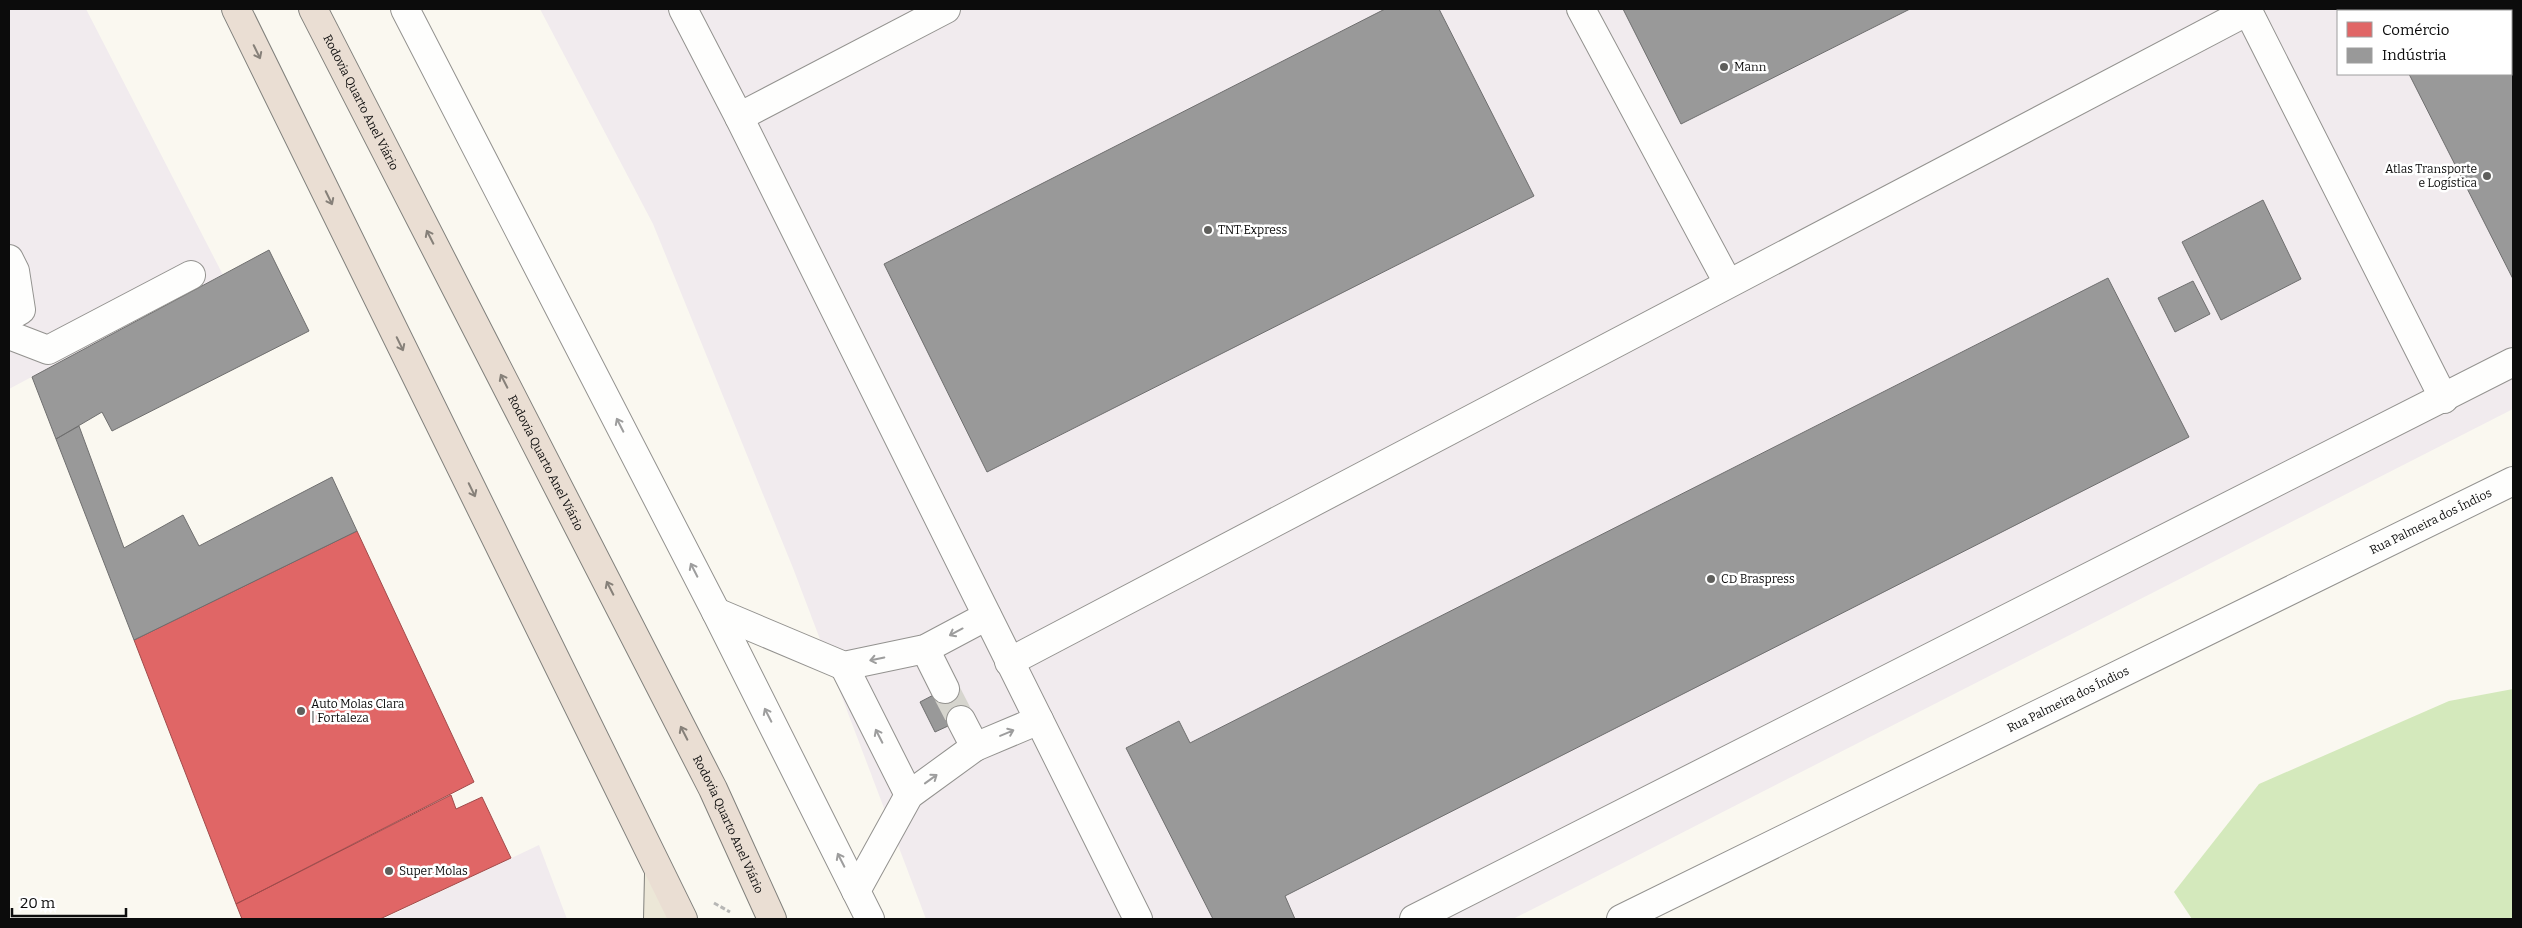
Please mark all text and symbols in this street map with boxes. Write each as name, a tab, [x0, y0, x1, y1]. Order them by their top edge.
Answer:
legend	[2337, 10, 2512, 75]
text: Comércio	[2382, 21, 2449, 39]
street label: Rodovia Quarto Anel Viário	[320, 32, 402, 173]
one-way arrow	[253, 45, 263, 60]
text: Indústria	[2382, 46, 2446, 64]
place label: Mann	[1734, 60, 1767, 74]
marker: Mann	[1718, 61, 1730, 73]
place label: Atlas Transporte e Logística	[2385, 162, 2477, 190]
marker: Atlas Transporte e Logística	[2481, 170, 2493, 182]
one-way arrow	[324, 191, 334, 206]
place label: TNT Express	[1218, 223, 1287, 237]
marker: TNT Express	[1202, 224, 1214, 236]
one-way arrow	[425, 229, 435, 244]
one-way arrow	[395, 337, 405, 352]
one-way arrow	[499, 374, 508, 389]
street label: Rodovia Quarto Anel Viário	[505, 393, 586, 533]
one-way arrow	[615, 418, 624, 433]
one-way arrow	[467, 483, 477, 498]
street label: Rua Palmeira dos Índios	[2367, 486, 2494, 557]
one-way arrow	[689, 562, 699, 577]
place label: CD Braspress	[1721, 572, 1795, 586]
marker: CD Braspress	[1705, 573, 1717, 585]
one-way arrow	[605, 581, 614, 596]
one-way arrow	[948, 627, 963, 637]
one-way arrow	[870, 655, 886, 664]
street label: Rua Palmeira dos Índios	[2005, 664, 2131, 735]
place label: Auto Molas Clara | Fortaleza	[311, 697, 405, 725]
marker: Auto Molas Clara | Fortaleza	[295, 705, 307, 717]
one-way arrow	[763, 707, 773, 722]
one-way arrow	[679, 726, 688, 741]
one-way arrow	[999, 728, 1014, 737]
one-way arrow	[874, 729, 883, 744]
street label: Rodovia Quarto Anel Viário	[690, 753, 766, 896]
one-way arrow	[924, 774, 938, 784]
one-way arrow	[836, 852, 846, 867]
place label: Super Molas	[399, 864, 468, 878]
marker: Super Molas	[383, 865, 395, 877]
scale bar	[12, 886, 126, 918]
text: 20 m	[20, 894, 56, 912]

